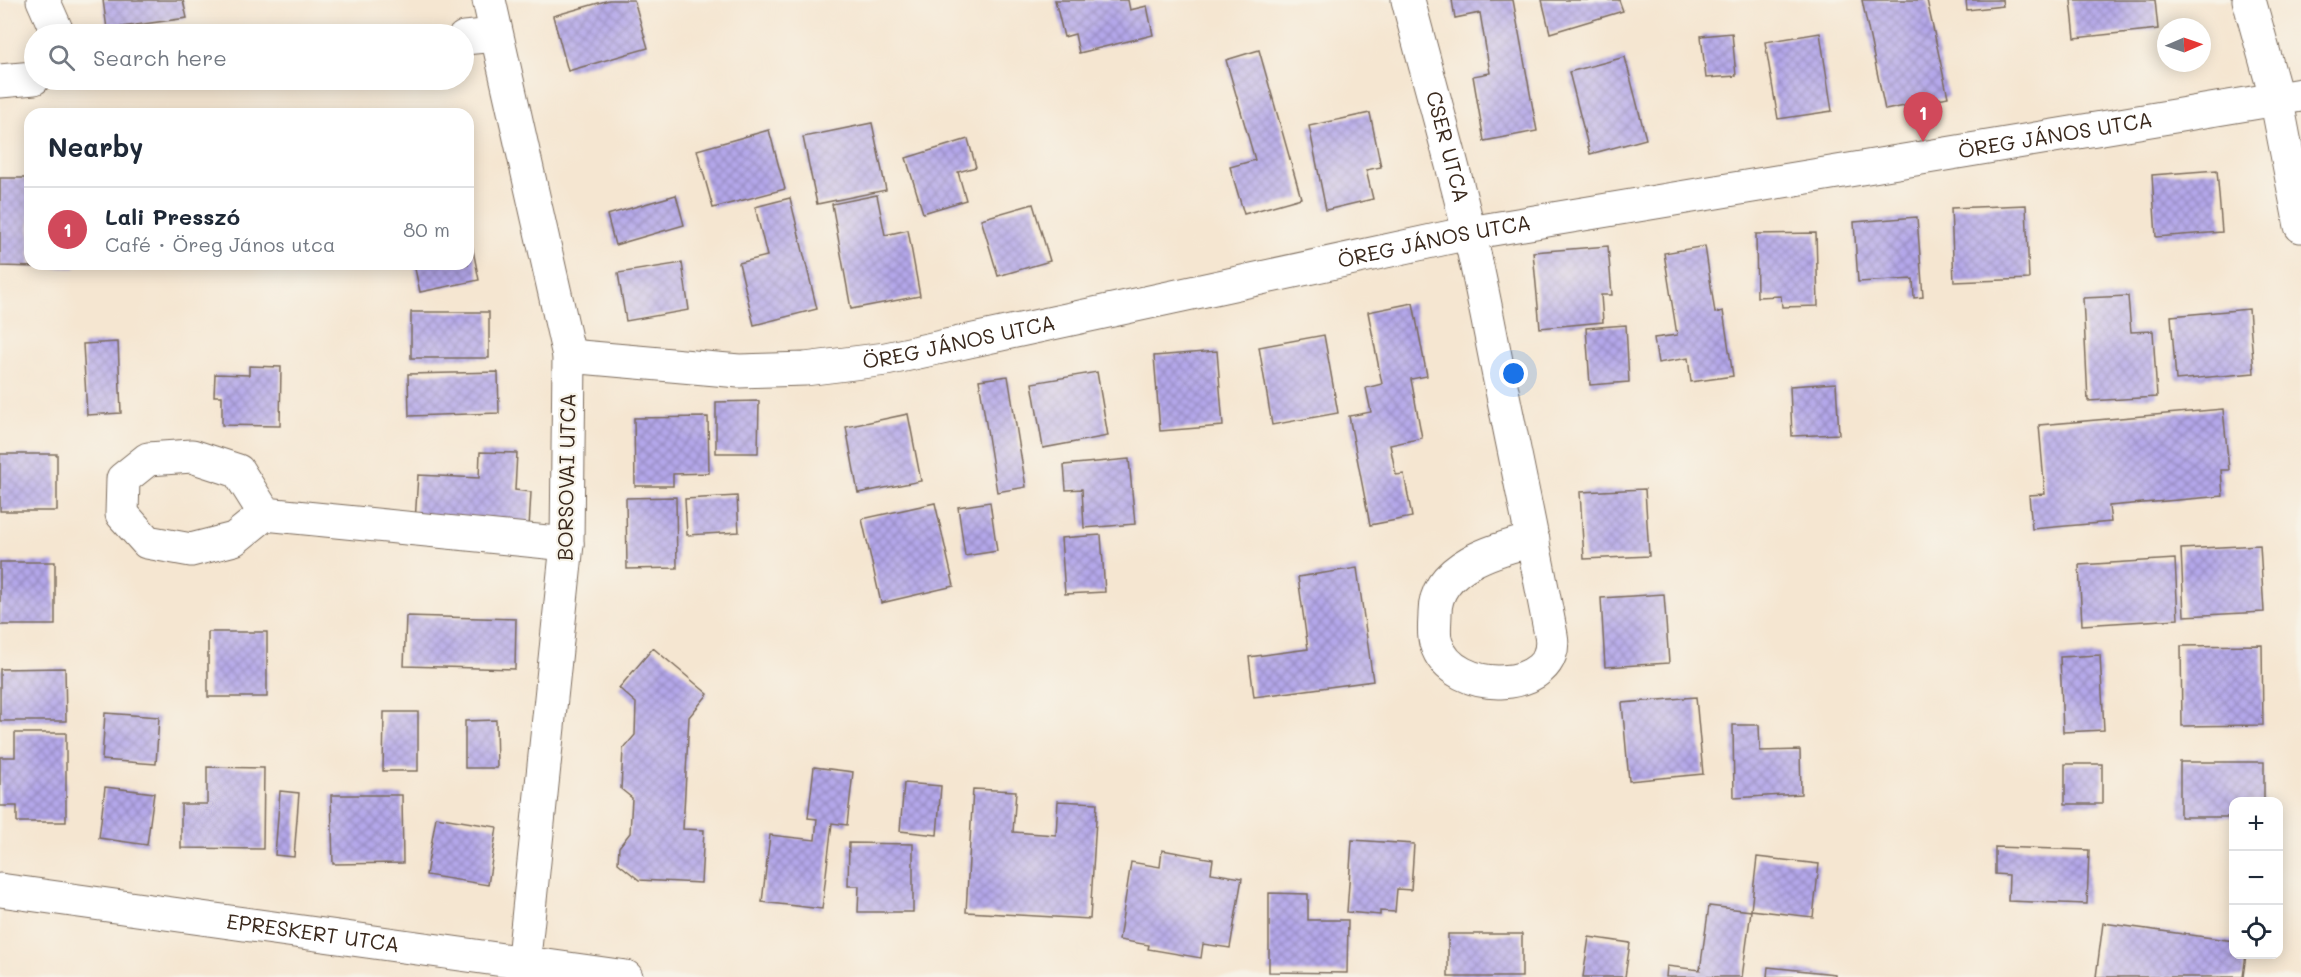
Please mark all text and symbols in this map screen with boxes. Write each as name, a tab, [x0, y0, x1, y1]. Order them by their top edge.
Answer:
north arrow	[2157, 18, 2211, 72]
search box	[24, 24, 474, 90]
icon: search	[45, 41, 78, 74]
text: Search here	[93, 43, 227, 72]
street label: CSER UTCA	[1421, 88, 1476, 205]
pin: 1	[1904, 92, 1942, 142]
street label: ÖREG JÁNOS UTCA	[1956, 105, 2154, 164]
text: Nearby	[48, 130, 143, 164]
text: Lali Presszó	[105, 202, 240, 231]
street label: ÖREG JÁNOS UTCA	[1335, 208, 1533, 273]
text: 1	[63, 216, 72, 242]
text: 80 m	[403, 216, 450, 242]
text: Café · Öreg János utca	[105, 231, 335, 257]
street label: ÖREG JÁNOS UTCA	[861, 308, 1058, 374]
your location	[1499, 359, 1528, 388]
street label: BORSOVAI UTCA	[551, 393, 580, 561]
map controls	[2229, 797, 2283, 959]
button: +	[2229, 797, 2283, 851]
button: −	[2229, 851, 2283, 905]
button: locate	[2229, 905, 2283, 959]
street label: EPRESKERT UTCA	[225, 907, 401, 957]

